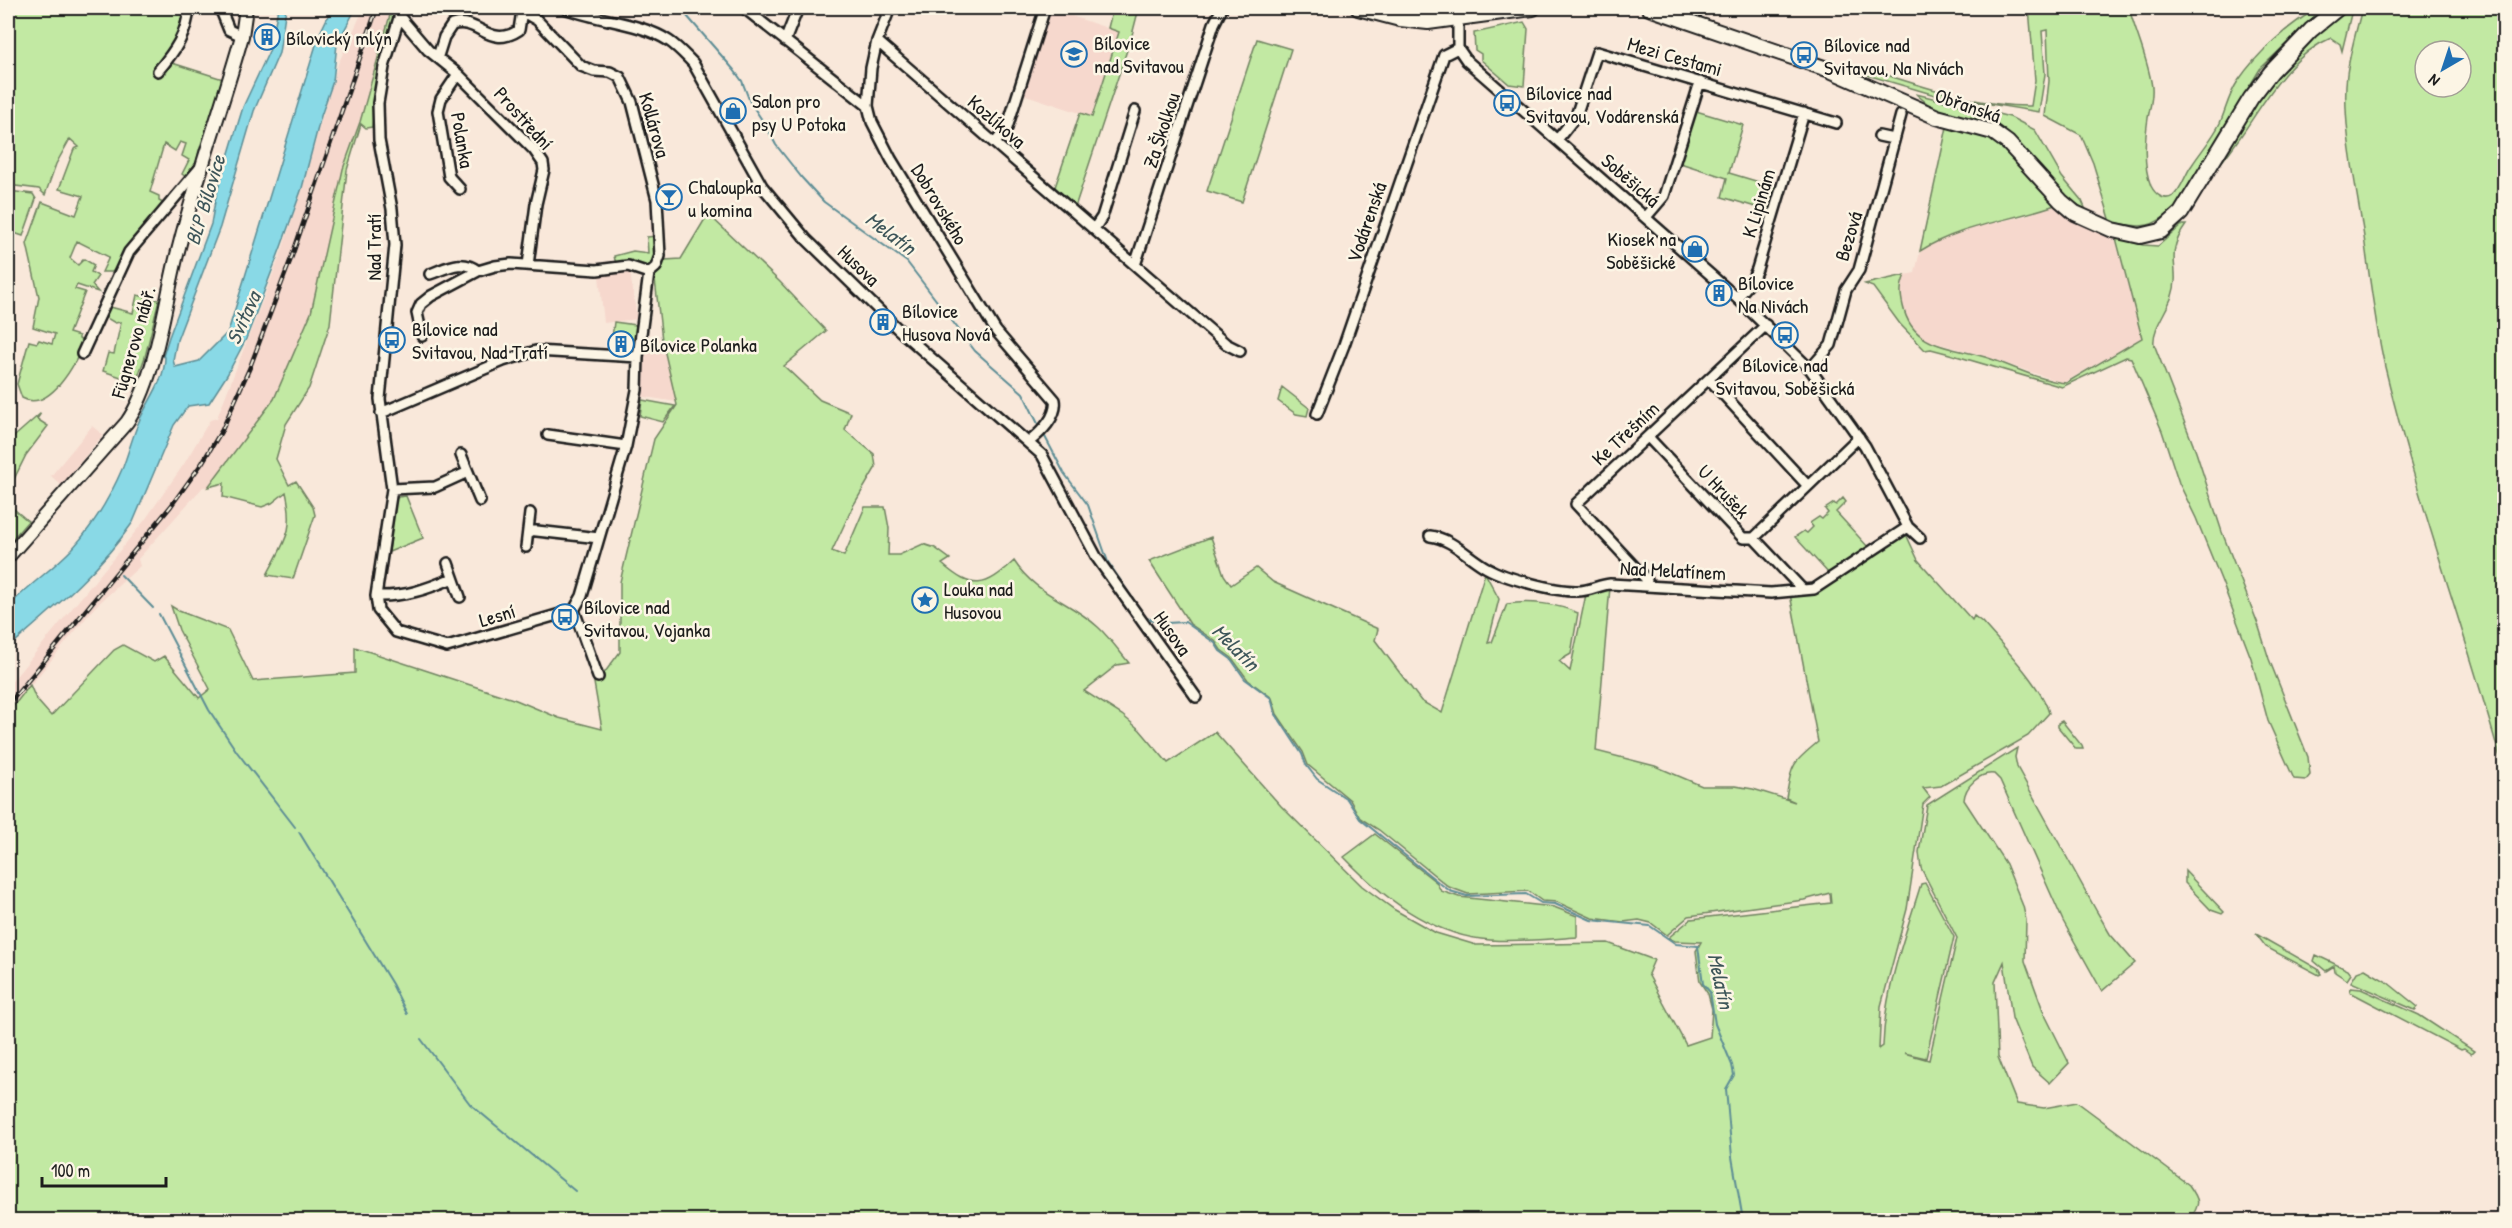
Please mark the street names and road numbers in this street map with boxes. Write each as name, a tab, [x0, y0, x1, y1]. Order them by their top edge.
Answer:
street label: Mezi Cestami	[1625, 30, 1725, 82]
street label: Prostřední	[488, 80, 560, 156]
street label: Obřanská	[1932, 81, 2005, 129]
street label: Kozlíkova	[962, 88, 1032, 154]
street label: Kollárova	[633, 89, 677, 161]
street label: Za Školkou	[1136, 89, 1186, 171]
street label: Polanka	[445, 110, 481, 170]
street label: Soběšická	[1596, 147, 1666, 213]
street label: Dobrovského	[905, 158, 975, 250]
street label: K Lipinám	[1735, 165, 1781, 241]
street label: Vodárenská	[1340, 178, 1392, 266]
street label: Bezová	[1828, 208, 1868, 264]
street label: Nad Tratí	[360, 213, 387, 281]
street label: Husova	[832, 238, 886, 292]
street label: Fügnerovo nábř.	[104, 283, 162, 402]
street label: Ke Třešním	[1585, 395, 1665, 471]
street label: U Hrušek	[1692, 458, 1756, 524]
street label: Nad Melatínem	[1619, 554, 1727, 586]
street label: Lesní	[476, 597, 518, 633]
street label: Husova	[1148, 605, 1198, 661]

